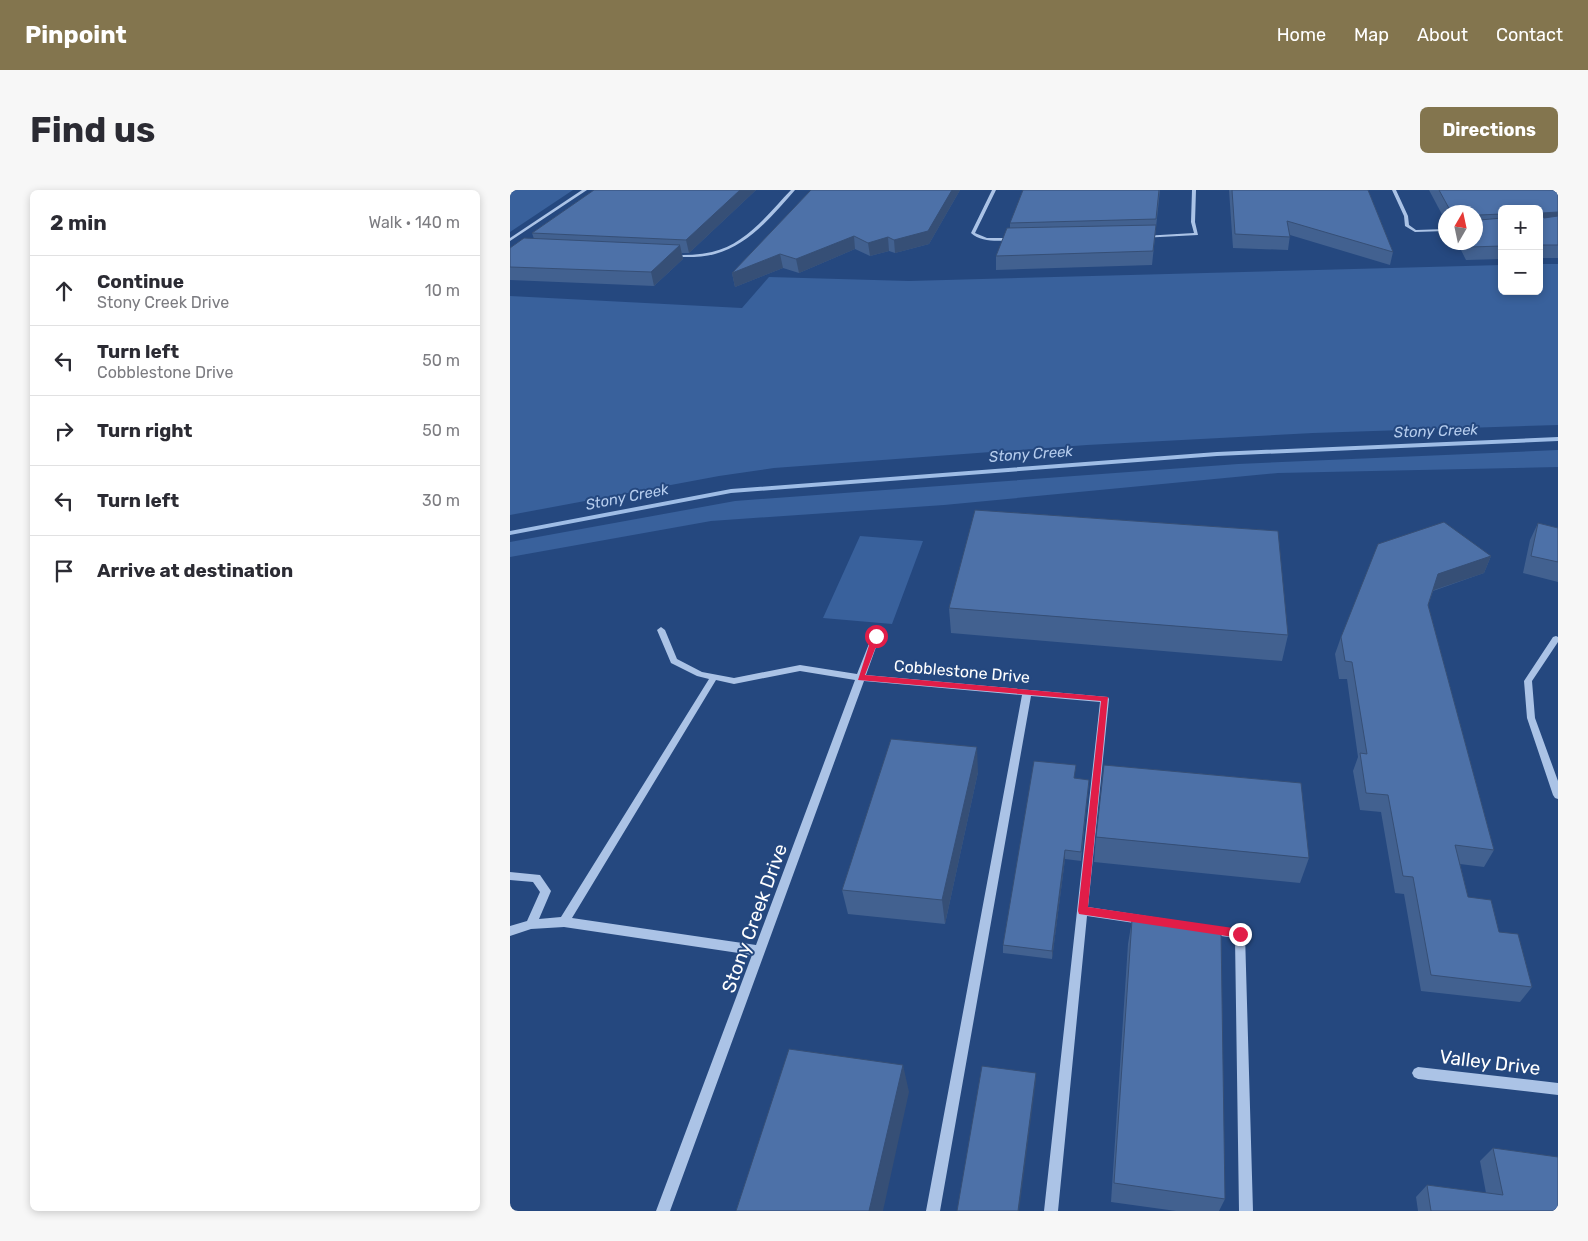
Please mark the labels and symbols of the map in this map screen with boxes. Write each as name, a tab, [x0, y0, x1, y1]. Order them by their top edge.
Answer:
north arrow	[1438, 205, 1483, 250]
water label: Stony Creek	[1394, 421, 1479, 441]
water label: Stony Creek	[988, 442, 1074, 466]
water label: Stony Creek	[584, 480, 670, 514]
route start	[865, 625, 888, 648]
street label: Cobblestone Drive	[893, 656, 1031, 687]
street label: Stony Creek Drive	[717, 840, 792, 996]
route end	[1229, 923, 1252, 946]
street label: Valley Drive	[1438, 1045, 1542, 1080]

